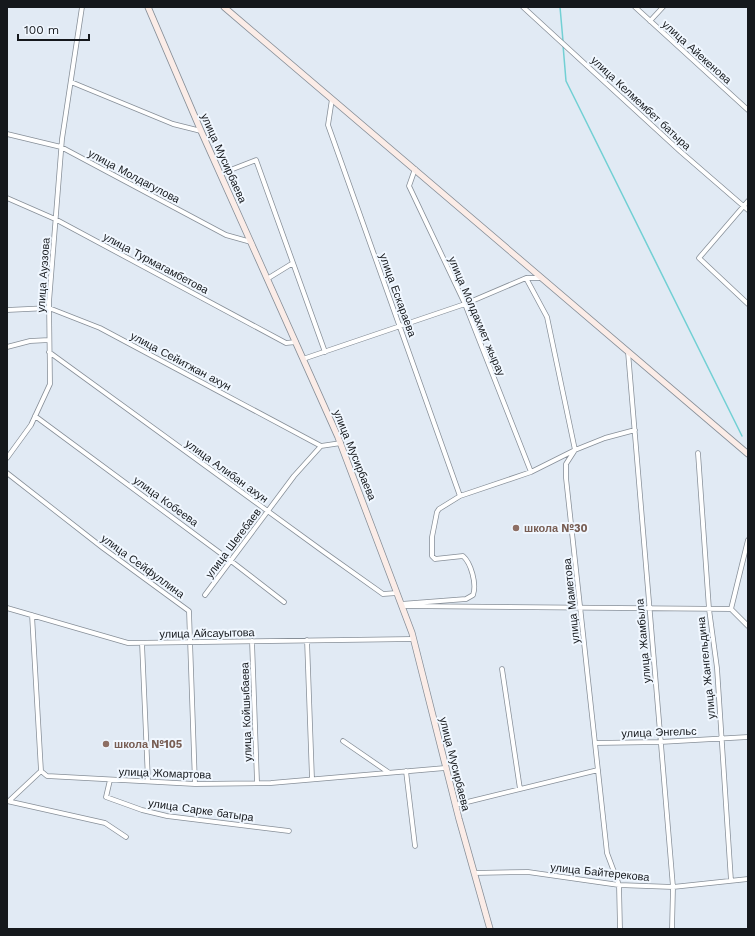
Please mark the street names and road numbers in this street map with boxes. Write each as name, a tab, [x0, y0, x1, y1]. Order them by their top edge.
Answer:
street label: улица Айекенова	[659, 18, 735, 87]
street label: улица Келмембет батыра	[588, 54, 694, 154]
street label: улица Мусирбаева	[198, 111, 249, 206]
street label: улица Молдагулова	[86, 147, 183, 207]
street label: улица Турмагамбетова	[101, 230, 211, 297]
street label: улица Ауэзова	[34, 236, 53, 313]
street label: улица Ескараева	[376, 252, 419, 340]
street label: улица Молдахмет жырау	[445, 254, 508, 378]
street label: улица Сейитжан ахун	[128, 329, 233, 394]
street label: улица Мусирбаева	[330, 408, 379, 503]
street label: улица Алибан ахун	[183, 437, 271, 506]
street label: улица Кобеева	[131, 474, 201, 530]
street label: улица Шегебаев	[203, 506, 264, 581]
street label: улица Сейфуллина	[99, 532, 188, 601]
street label: улица Маметова	[560, 557, 582, 644]
street label: улица Жамбыла	[633, 597, 654, 684]
street label: улица Жангельдина	[695, 615, 718, 720]
street label: улица Айсауытова	[159, 626, 256, 641]
street label: улица Койшыбаева	[238, 661, 255, 762]
street label: улица Мусирбаева	[437, 716, 473, 813]
street label: улица Энгельс	[621, 725, 697, 740]
street label: улица Жомартова	[118, 765, 212, 782]
street label: улица Сарке батыра	[147, 797, 255, 824]
street label: улица Байтерекова	[550, 861, 651, 884]

